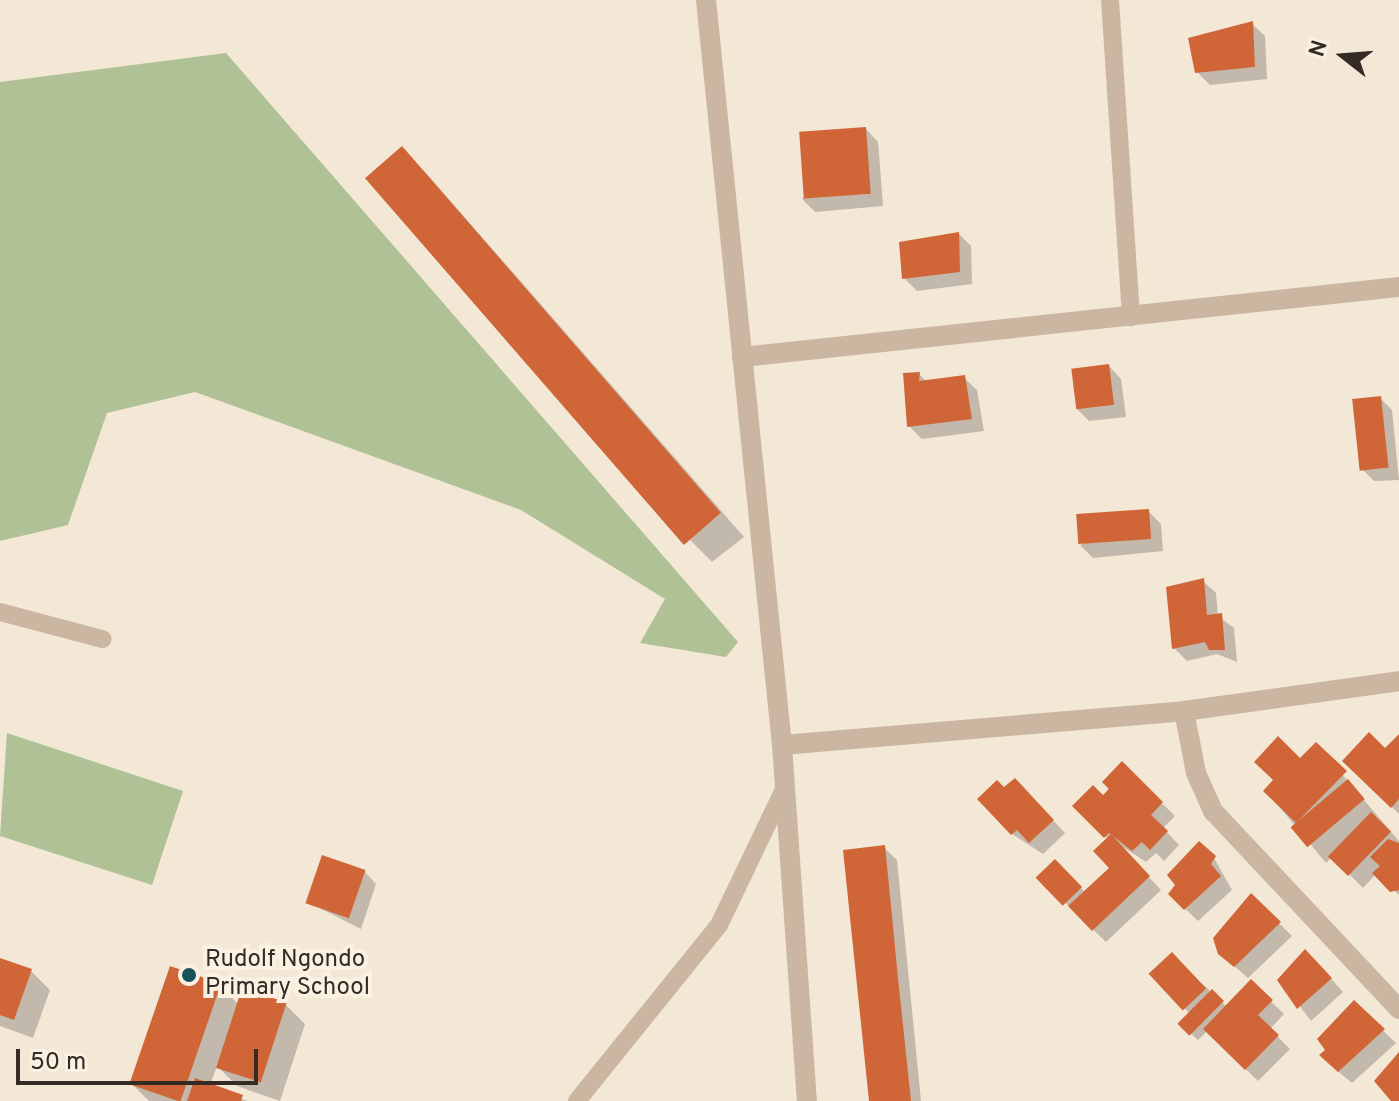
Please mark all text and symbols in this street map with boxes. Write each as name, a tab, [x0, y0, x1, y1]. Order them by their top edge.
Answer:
north arrow	[1303, 16, 1383, 96]
text: N	[1304, 37, 1335, 60]
place label: Rudolf Ngondo Primary School	[205, 947, 370, 1003]
marker: Rudolf Ngondo Primary School	[180, 966, 198, 984]
scale bar	[20, 1033, 262, 1083]
text: 50 m	[30, 1048, 86, 1078]

